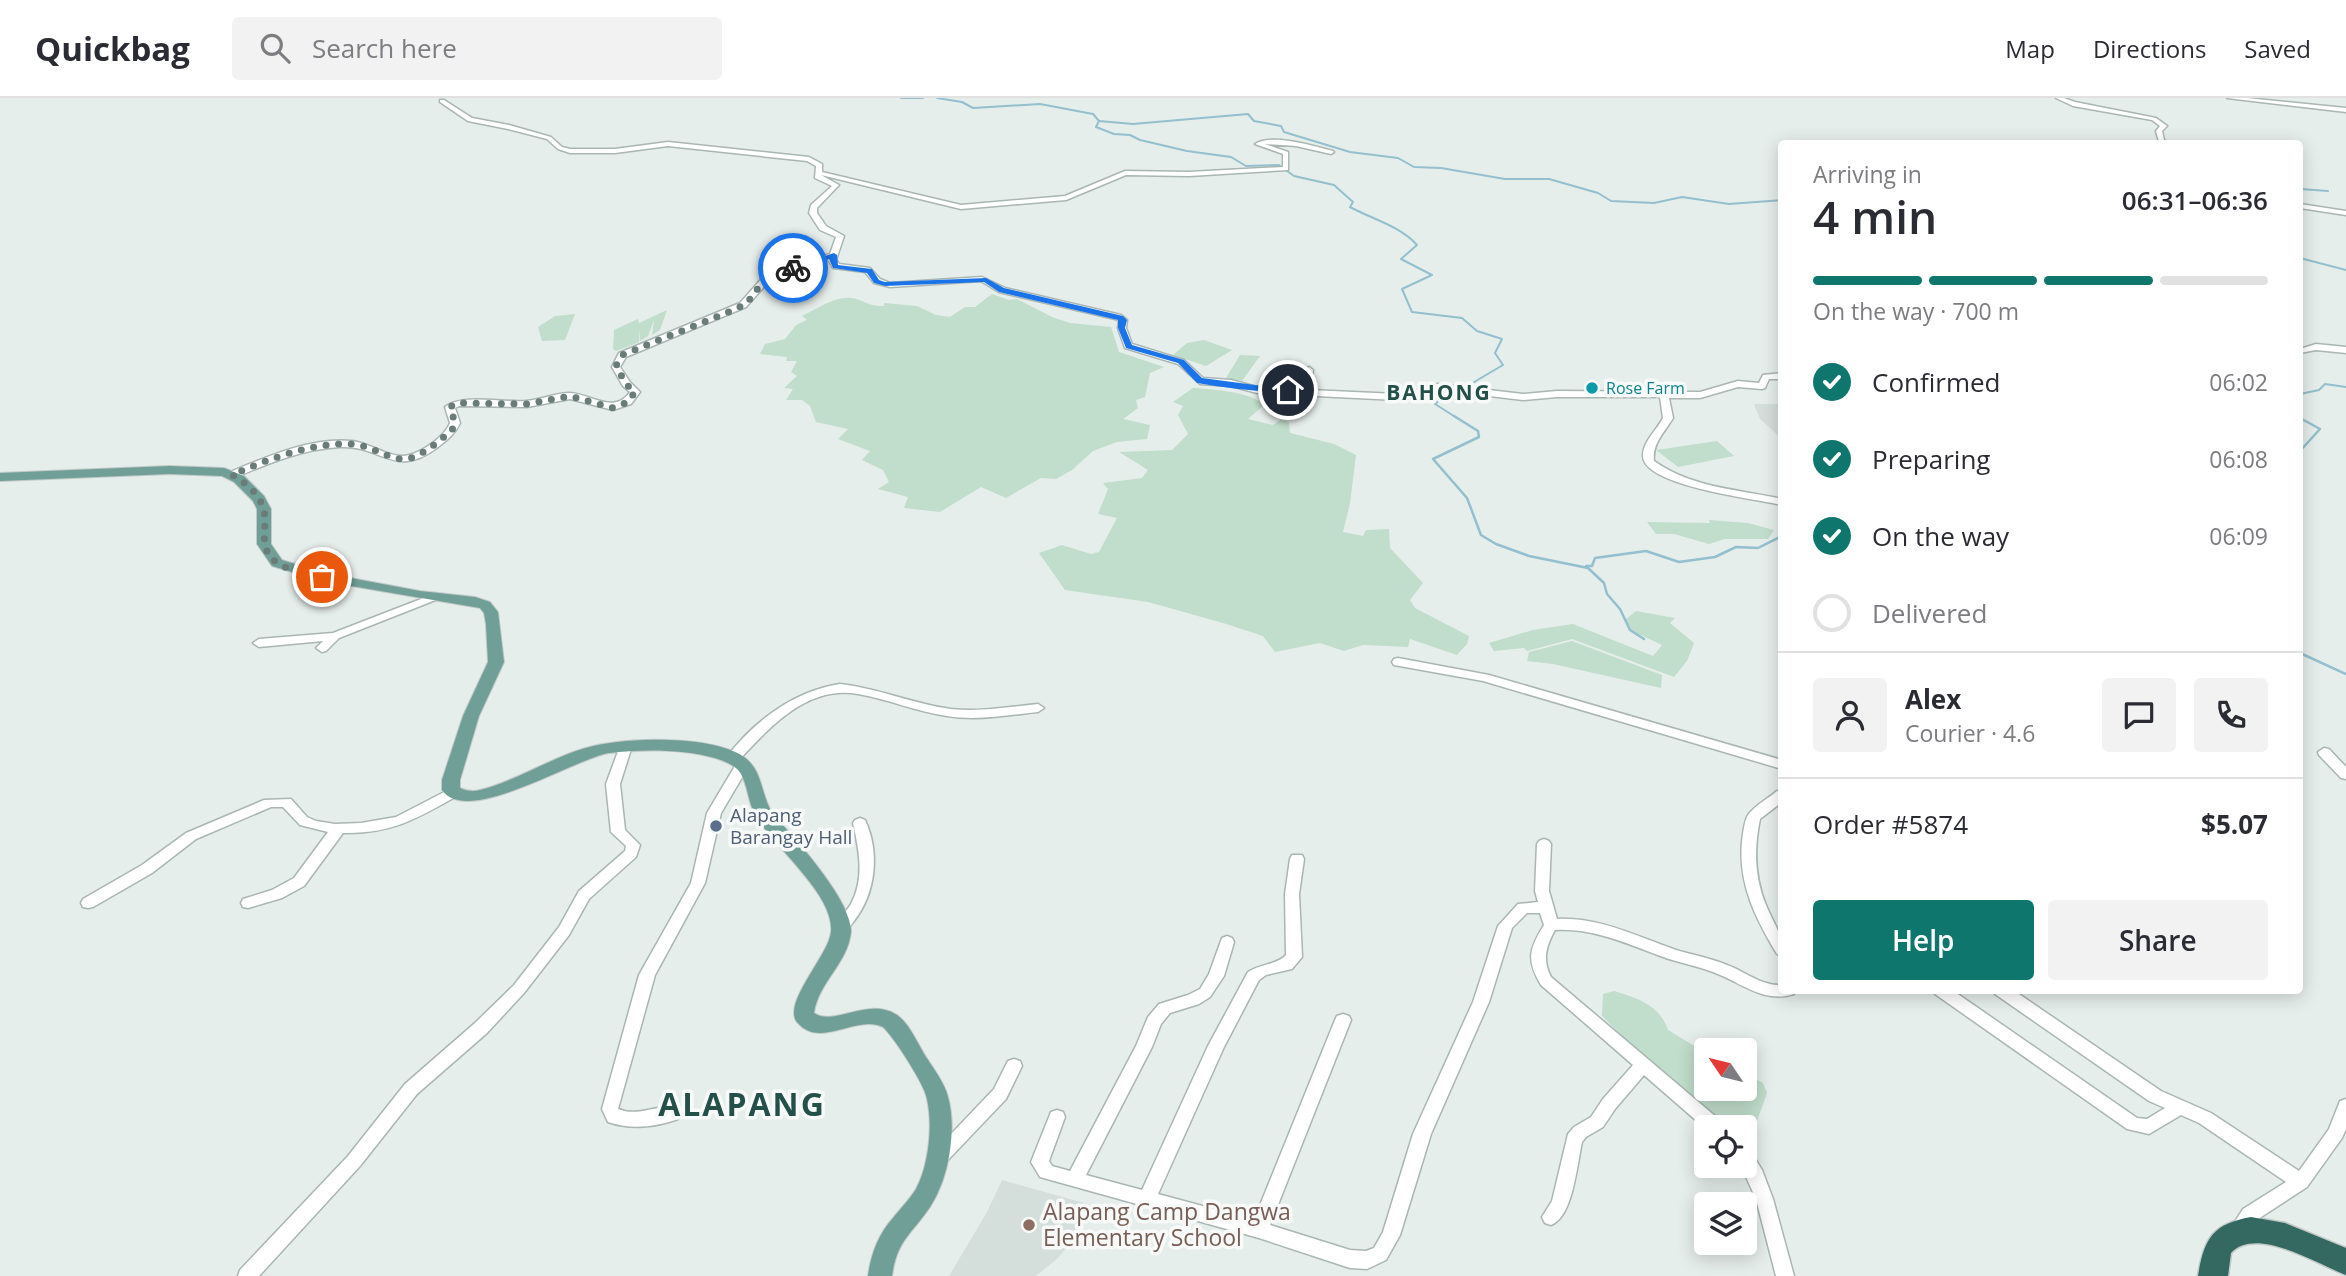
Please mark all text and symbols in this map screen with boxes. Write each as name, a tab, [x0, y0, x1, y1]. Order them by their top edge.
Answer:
search box	[232, 17, 722, 80]
text: Quickbag	[35, 26, 190, 71]
icon: search	[256, 29, 294, 67]
text: Search here	[312, 30, 457, 66]
text: Map	[2005, 32, 2055, 65]
text: Directions	[2093, 32, 2206, 65]
text: Saved	[2244, 32, 2311, 65]
text: Arriving in	[1813, 158, 1922, 190]
text: 06:31–06:36	[2122, 182, 2268, 218]
text: 4 min	[1813, 185, 1937, 247]
courier	[758, 233, 828, 303]
icon: bike	[774, 249, 812, 287]
text: On the way · 700 m	[1813, 295, 2019, 327]
pin	[1258, 360, 1318, 420]
icon: check	[1813, 363, 1851, 401]
text: Confirmed	[1872, 364, 2000, 400]
text: 06:02	[2209, 366, 2268, 398]
icon: home	[1269, 371, 1307, 409]
place label: Rose Farm	[1606, 377, 1685, 399]
district label: BAHONG	[1386, 378, 1492, 406]
marker: Rose Farm	[1584, 380, 1600, 396]
icon: check	[1813, 440, 1851, 478]
text: Preparing	[1872, 441, 1990, 477]
text: 06:08	[2209, 443, 2268, 475]
icon: check	[1813, 517, 1851, 555]
text: On the way	[1872, 518, 2009, 554]
text: 06:09	[2209, 520, 2268, 552]
pin	[292, 547, 352, 607]
icon: bag	[303, 558, 341, 596]
text: Delivered	[1872, 595, 1987, 631]
button: person	[1813, 678, 1887, 752]
button: chat	[2102, 678, 2176, 752]
button: phone	[2194, 678, 2268, 752]
text: Alex	[1905, 681, 1961, 717]
text: Courier · 4.6	[1905, 717, 2035, 749]
place label: Alapang Barangay Hall	[730, 802, 852, 850]
text: Order #5874	[1813, 806, 1968, 842]
text: $5.07	[2201, 806, 2268, 842]
marker: Alapang Barangay Hall	[708, 818, 724, 834]
button: Help	[1813, 900, 2034, 980]
button: Share	[2048, 900, 2268, 980]
north arrow	[1694, 1038, 1757, 1101]
map controls	[1694, 1038, 1757, 1255]
district label: ALAPANG	[658, 1082, 826, 1125]
button: locate	[1694, 1115, 1757, 1178]
button: layers	[1694, 1192, 1757, 1255]
place label: Alapang Camp Dangwa Elementary School	[1043, 1195, 1291, 1253]
marker: Alapang Camp Dangwa Elementary School	[1021, 1217, 1037, 1233]

